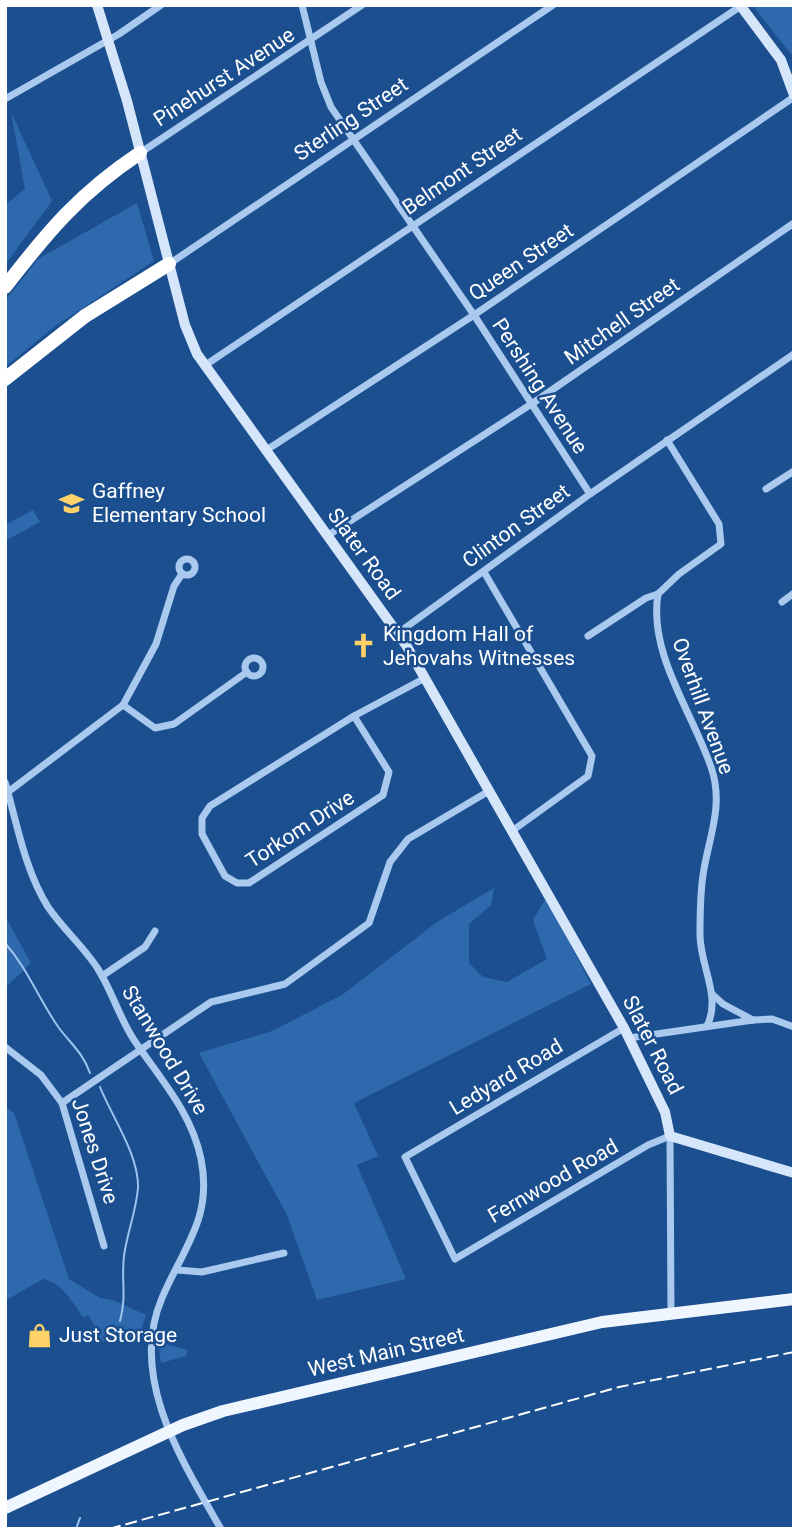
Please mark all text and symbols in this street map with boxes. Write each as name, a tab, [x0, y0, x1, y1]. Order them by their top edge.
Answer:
street label: Pinehurst Avenue	[149, 23, 299, 131]
street label: Sterling Street	[290, 72, 412, 166]
street label: Belmont Street	[398, 122, 526, 220]
street label: Queen Street	[464, 218, 578, 306]
street label: Mitchell Street	[560, 272, 684, 370]
street label: Pershing Avenue	[487, 314, 593, 458]
place label: Gaffney Elementary School	[92, 479, 266, 527]
street label: Clinton Street	[458, 479, 574, 573]
school or university icon: Gaffney Elementary School	[58, 489, 86, 517]
street label: Slater Road	[323, 503, 405, 605]
place label: Kingdom Hall of Jehovahs Witnesses	[383, 622, 575, 670]
church icon: Kingdom Hall of Jehovahs Witnesses	[349, 632, 377, 660]
street label: Overhill Avenue	[667, 634, 739, 778]
street label: Torkom Drive	[241, 785, 359, 873]
street label: Stanwood Drive	[117, 981, 213, 1119]
street label: Slater Road	[618, 992, 688, 1098]
street label: Ledyard Road	[445, 1034, 567, 1120]
street label: Jones Drive	[67, 1095, 123, 1207]
street label: Fernwood Road	[484, 1134, 622, 1228]
shop icon: Just Storage	[25, 1321, 53, 1349]
street label: West Main Street	[306, 1322, 466, 1382]
place label: Just Storage	[59, 1323, 177, 1347]

